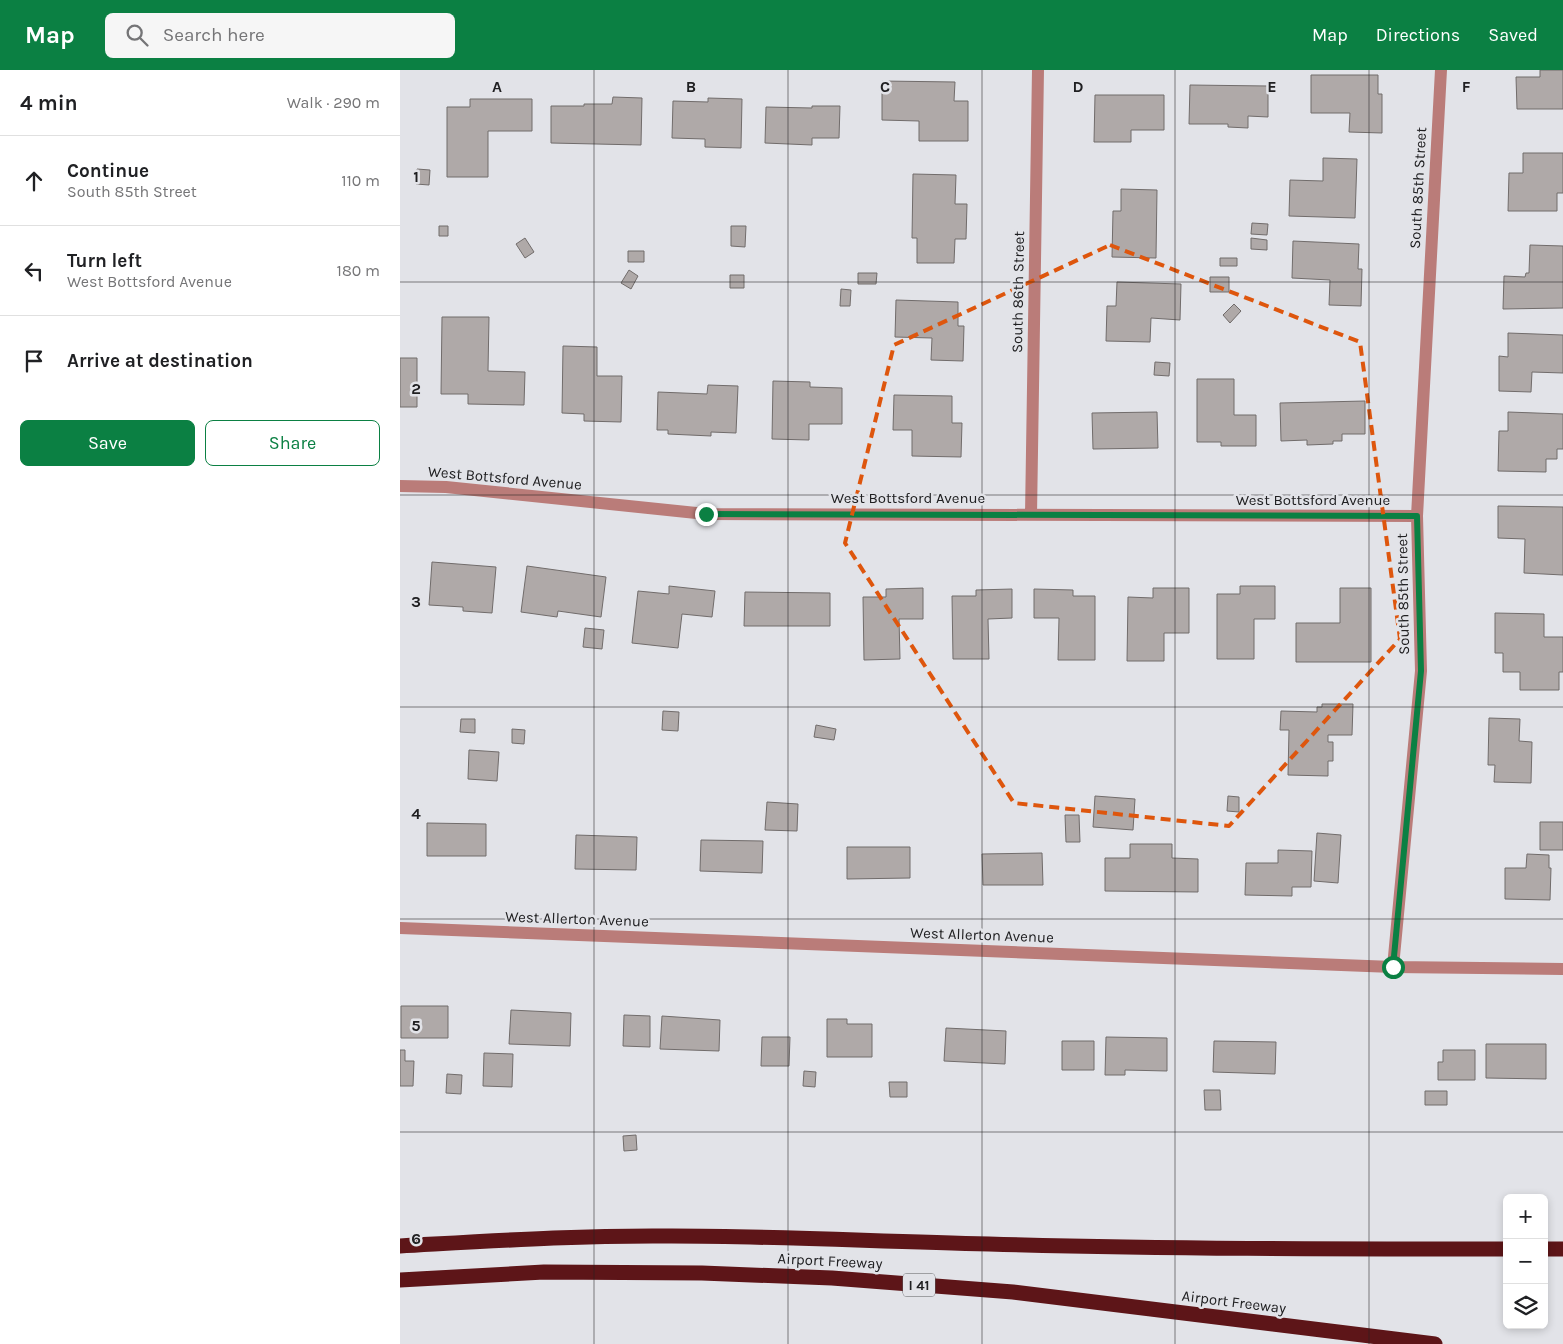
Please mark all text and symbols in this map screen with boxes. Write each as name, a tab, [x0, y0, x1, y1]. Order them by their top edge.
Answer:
search box	[105, 13, 455, 58]
text: Map	[25, 21, 75, 49]
icon: search	[123, 21, 151, 49]
text: Search here	[163, 24, 265, 46]
text: Map	[1312, 24, 1348, 46]
text: Directions	[1376, 24, 1460, 46]
text: Saved	[1488, 24, 1538, 46]
text: A	[492, 77, 502, 96]
text: B	[686, 77, 696, 96]
text: C	[880, 77, 890, 96]
text: D	[1073, 77, 1084, 96]
text: E	[1267, 77, 1277, 96]
text: F	[1462, 77, 1471, 96]
text: 4 min	[20, 91, 78, 115]
text: Walk · 290 m	[287, 93, 380, 112]
street label: South 85th Street	[1406, 126, 1430, 249]
text: Continue	[67, 160, 149, 182]
icon: ahead	[20, 167, 48, 195]
text: 1	[413, 167, 419, 186]
text: 110 m	[341, 171, 380, 190]
text: South 85th Street	[67, 182, 197, 201]
street label: South 86th Street	[1008, 231, 1028, 353]
text: Turn left	[67, 250, 142, 272]
icon: left	[20, 257, 48, 285]
text: 180 m	[337, 261, 380, 280]
text: West Bottsford Avenue	[67, 272, 232, 291]
icon: arrive	[20, 347, 48, 375]
text: Arrive at destination	[67, 350, 253, 372]
text: 2	[411, 379, 421, 398]
button: Save	[20, 420, 195, 466]
button: Share	[205, 420, 380, 466]
street label: West Bottsford Avenue	[427, 462, 583, 494]
street label: West Bottsford Avenue	[831, 489, 985, 507]
street label: West Bottsford Avenue	[1236, 491, 1390, 509]
route end	[695, 503, 718, 526]
street label: South 85th Street	[1393, 533, 1413, 655]
text: 3	[411, 592, 421, 611]
text: 4	[411, 804, 421, 823]
street label: West Allerton Avenue	[505, 907, 649, 931]
street label: West Allerton Avenue	[910, 923, 1054, 947]
route start	[1382, 956, 1405, 979]
text: 5	[411, 1016, 421, 1035]
map controls	[1503, 1194, 1548, 1329]
button: +	[1503, 1194, 1548, 1239]
text: 6	[411, 1229, 421, 1248]
button: −	[1503, 1239, 1548, 1284]
street label: Airport Freeway	[777, 1249, 883, 1273]
road number: I 41	[903, 1274, 935, 1296]
button: layers	[1503, 1284, 1548, 1329]
street label: Airport Freeway	[1181, 1287, 1287, 1317]

